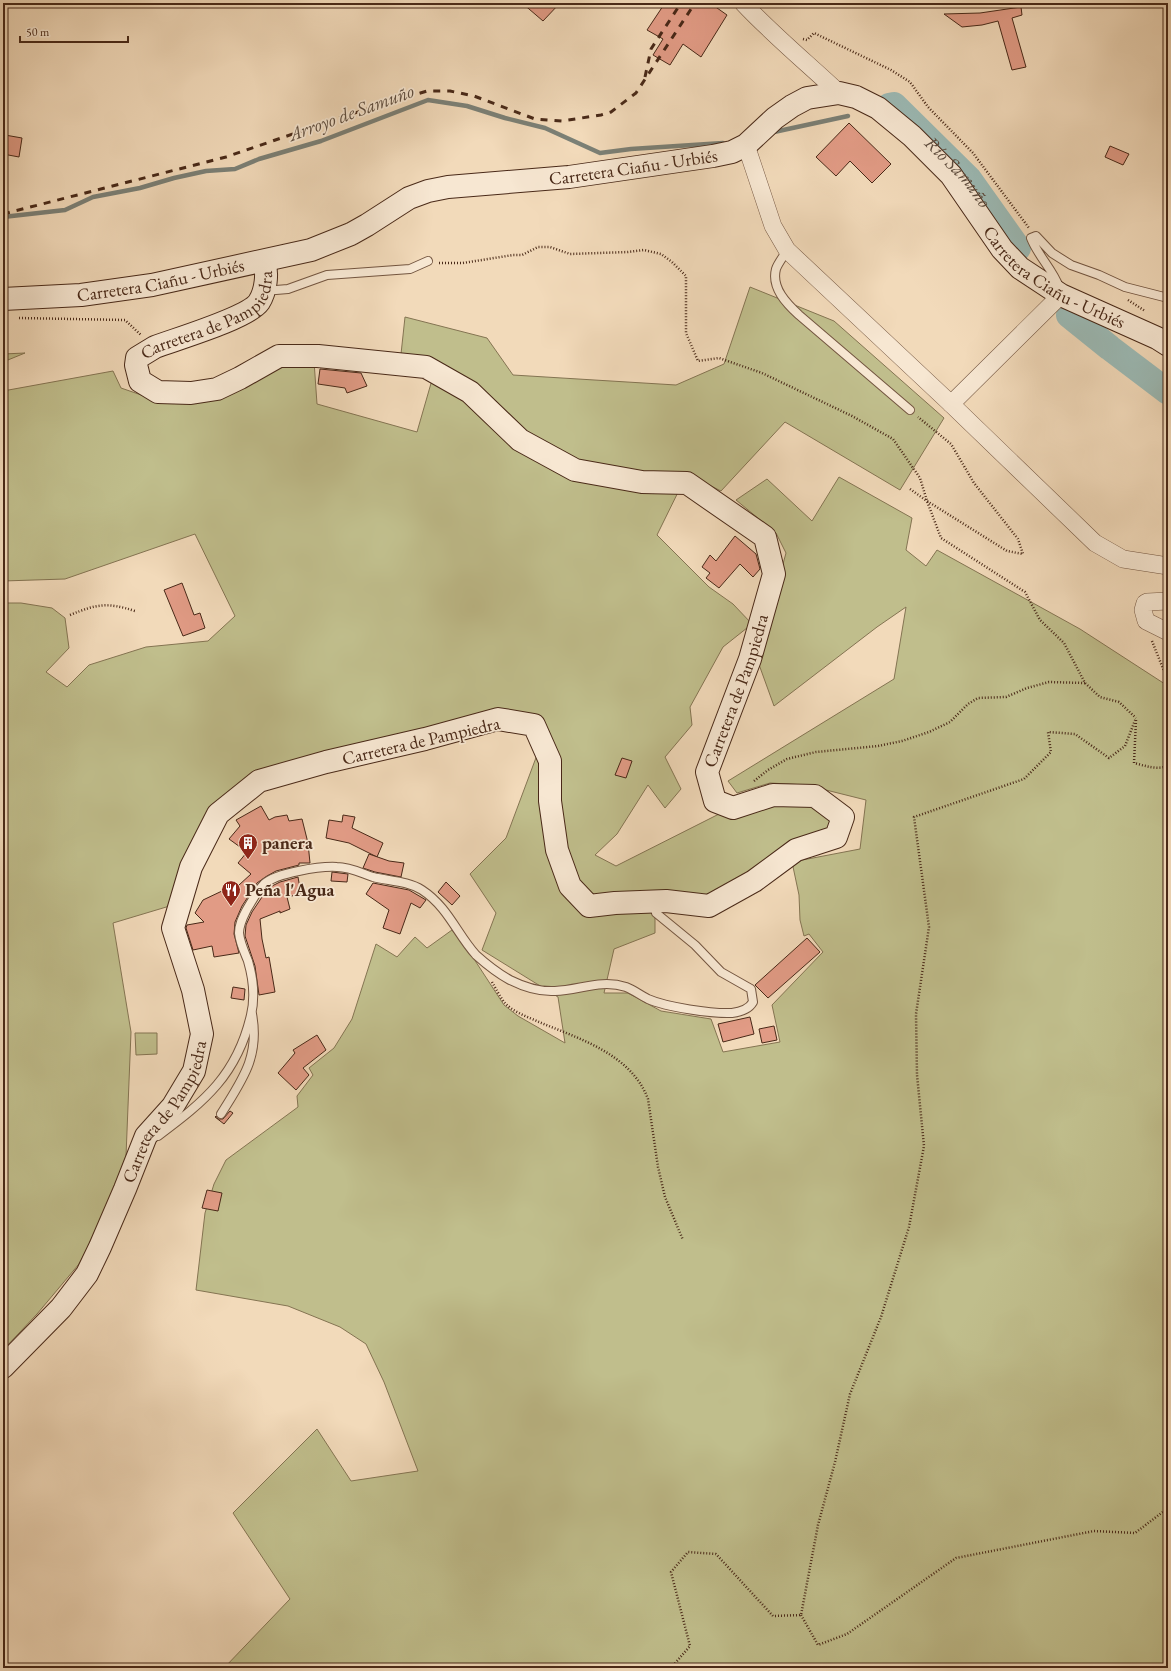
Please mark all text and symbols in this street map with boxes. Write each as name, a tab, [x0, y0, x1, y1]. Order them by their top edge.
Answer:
scale bar	[20, 18, 128, 44]
text: 50 m	[26, 24, 50, 40]
water label: Arroyo de Samuño	[283, 78, 417, 147]
water label: Río Samuño	[919, 131, 997, 213]
street label: Carretera Ciañu - Urbiés	[548, 143, 720, 190]
street label: Carretera Ciañu - Urbiés	[978, 221, 1129, 333]
street label: Carretera Ciañu - Urbiés	[75, 253, 247, 306]
street label: Carretera de Pampiedra	[136, 270, 277, 364]
street label: Carretera de Pampiedra	[698, 610, 773, 771]
street label: Carretera de Pampiedra	[340, 711, 503, 770]
place label: panera	[262, 831, 313, 854]
building icon: panera	[237, 832, 259, 860]
place label: Peña l'Agua	[245, 878, 335, 901]
restaurant icon: Peña l'Agua	[220, 879, 242, 907]
street label: Carretera de Pampiedra	[117, 1037, 211, 1186]

